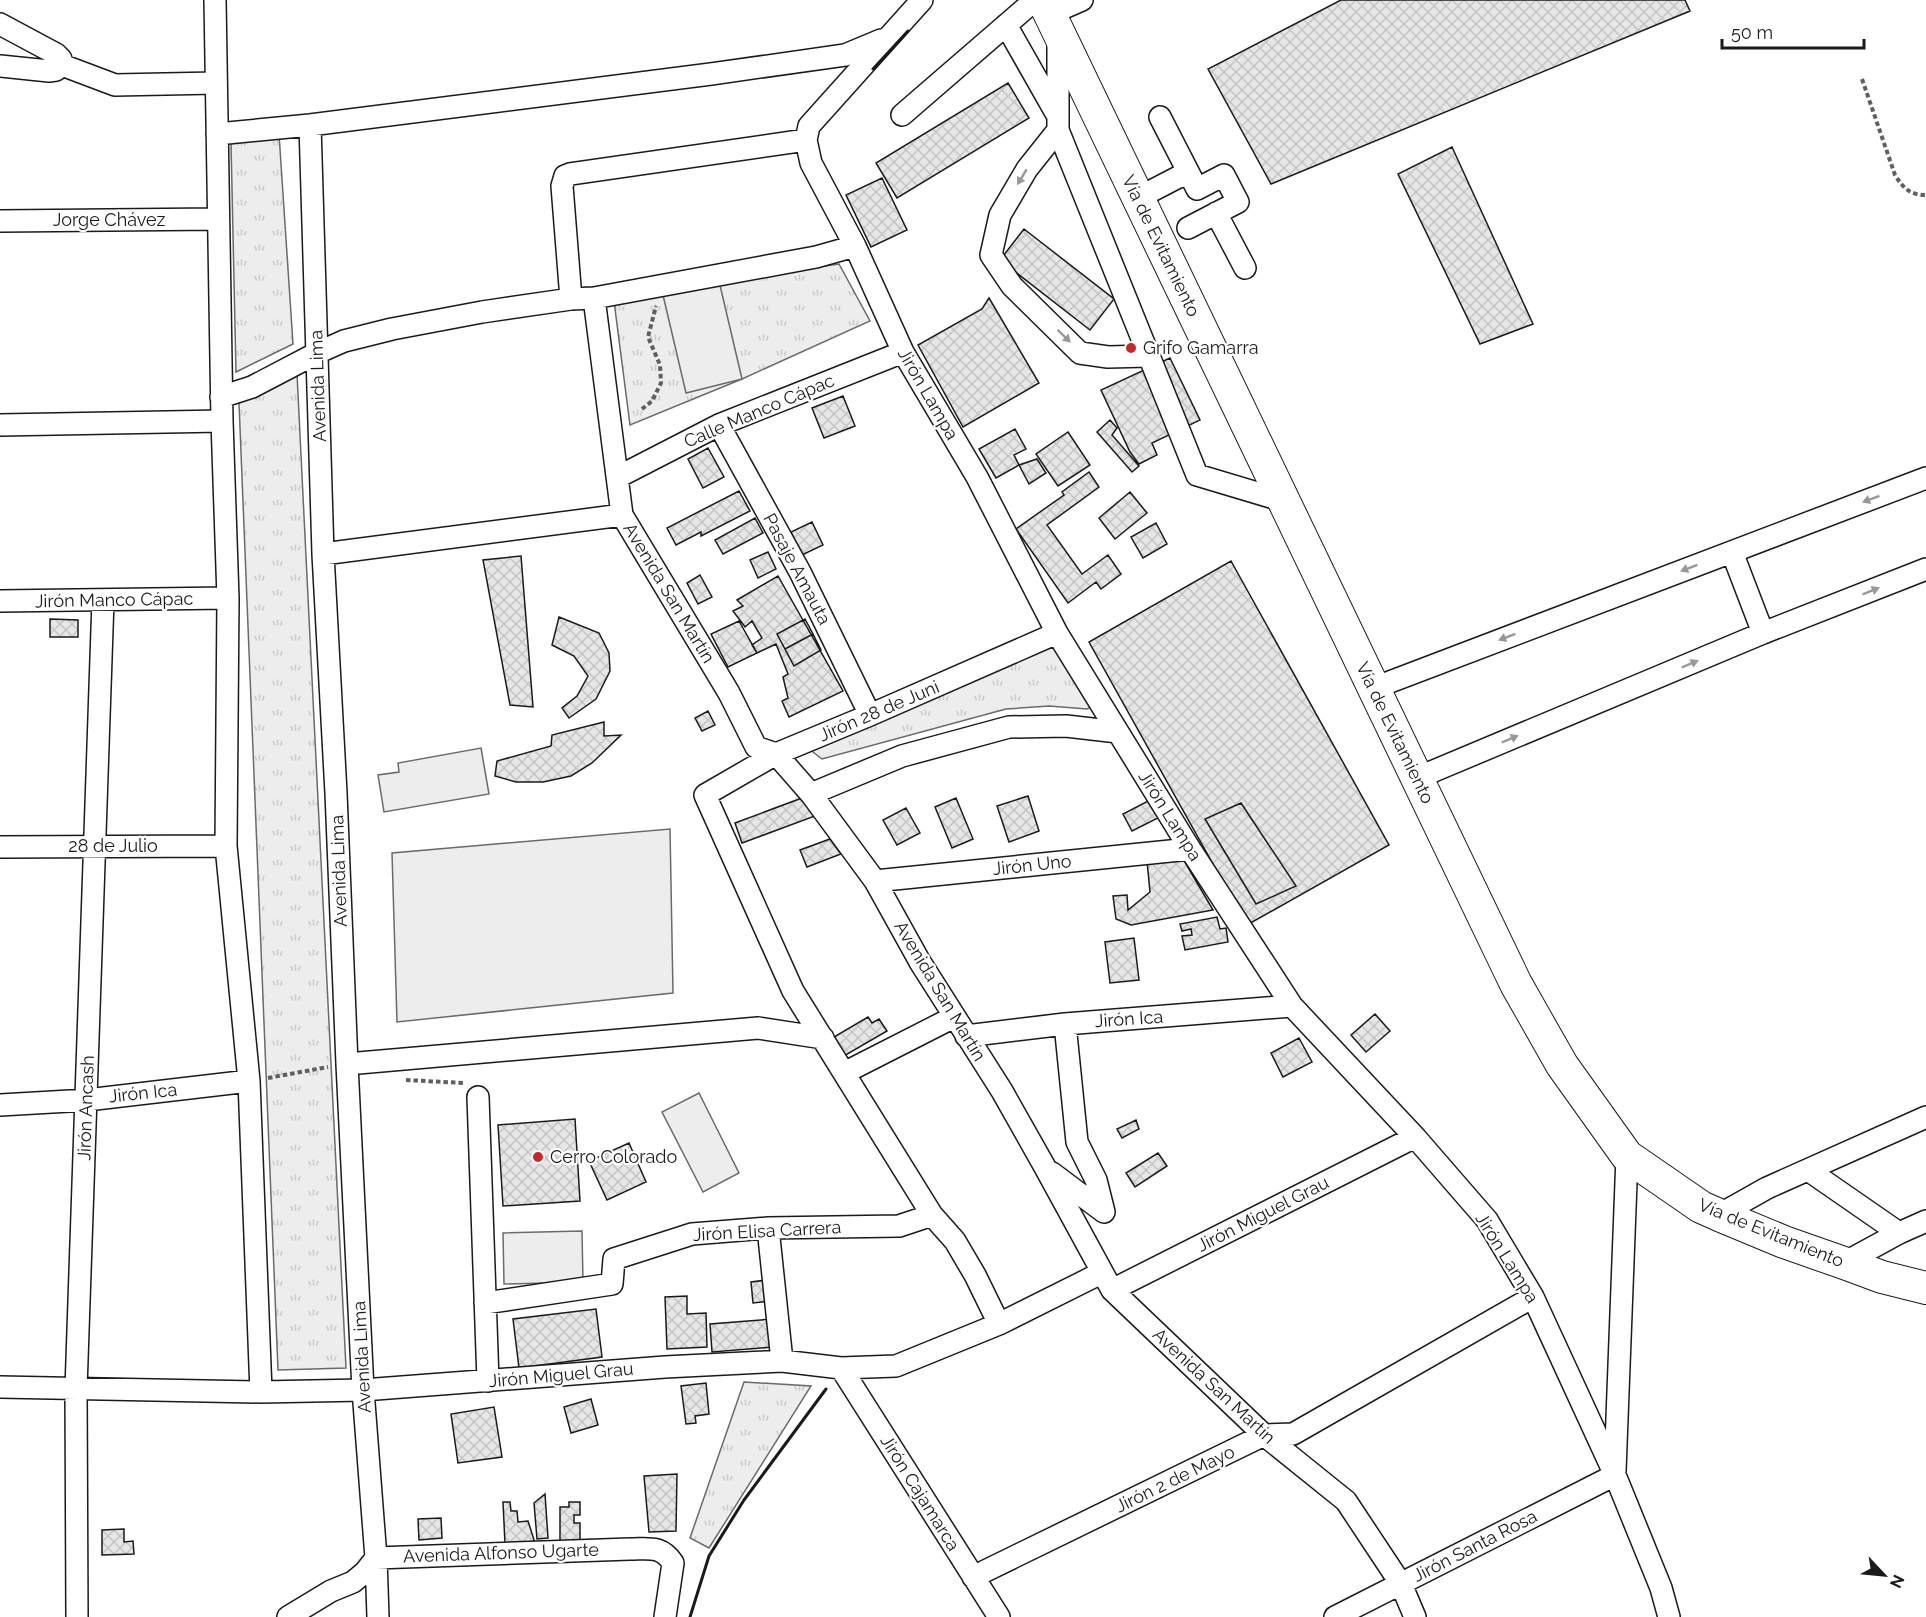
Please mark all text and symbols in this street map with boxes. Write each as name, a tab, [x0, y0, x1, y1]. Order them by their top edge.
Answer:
scale bar	[1722, 12, 1864, 50]
text: 50 m	[1731, 22, 1773, 43]
one-way arrow	[1017, 169, 1028, 185]
street label: Vía de Evitamiento	[1118, 172, 1205, 320]
street label: Jorge Chávez	[53, 209, 165, 230]
one-way arrow	[1056, 329, 1070, 343]
street label: Avenida Lima	[305, 330, 330, 442]
place label: Grifo Gamarra	[1143, 337, 1259, 358]
marker: Grifo Gamarra	[1124, 341, 1138, 355]
street label: Jirón Lampa	[894, 344, 963, 443]
street label: Calle Manco Cápac	[681, 369, 837, 452]
one-way arrow	[1862, 494, 1880, 504]
street label: Pasaje Amauta	[759, 509, 836, 628]
street label: Avenida San Martín	[619, 519, 720, 667]
one-way arrow	[1680, 564, 1698, 573]
one-way arrow	[1862, 586, 1880, 596]
street label: Jirón Manco Cápac	[35, 588, 194, 611]
one-way arrow	[1498, 633, 1516, 642]
street label: Vía de Evitamiento	[1352, 659, 1439, 807]
one-way arrow	[1681, 659, 1699, 668]
street label: Jirón 28 de Juni	[816, 676, 942, 745]
one-way arrow	[1501, 734, 1519, 743]
street label: Jirón Lampa	[1134, 767, 1206, 865]
street label: Avenida Lima	[326, 815, 351, 927]
street label: 28 de Julio	[68, 835, 158, 856]
street label: Jirón Uno	[992, 850, 1073, 879]
street label: Avenida San Martín	[890, 917, 991, 1065]
street label: Jirón Ica	[1094, 1006, 1164, 1031]
street label: Jirón Ancash	[73, 1055, 98, 1161]
street label: Jirón Ica	[108, 1078, 178, 1107]
place label: Cerro Colorado	[550, 1146, 678, 1167]
marker: Cerro Colorado	[531, 1150, 545, 1164]
street label: Jirón Miguel Grau	[1193, 1171, 1332, 1256]
street label: Vía de Evitamiento	[1695, 1194, 1847, 1271]
street label: Jirón Lampa	[1471, 1209, 1543, 1307]
street label: Jirón Elisa Carrera	[692, 1216, 842, 1245]
street label: Avenida Lima	[348, 1300, 375, 1414]
street label: Avenida San Martín	[1149, 1324, 1280, 1448]
street label: Jirón Miguel Grau	[488, 1358, 634, 1391]
street label: Jirón Cajamarca	[876, 1431, 964, 1554]
street label: Jirón 2 de Mayo	[1112, 1440, 1238, 1516]
street label: Jirón Santa Rosa	[1409, 1505, 1540, 1586]
street label: Avenida Alfonso Ugarte	[403, 1539, 600, 1566]
north arrow	[1854, 1545, 1914, 1605]
text: N	[1886, 1572, 1908, 1591]

